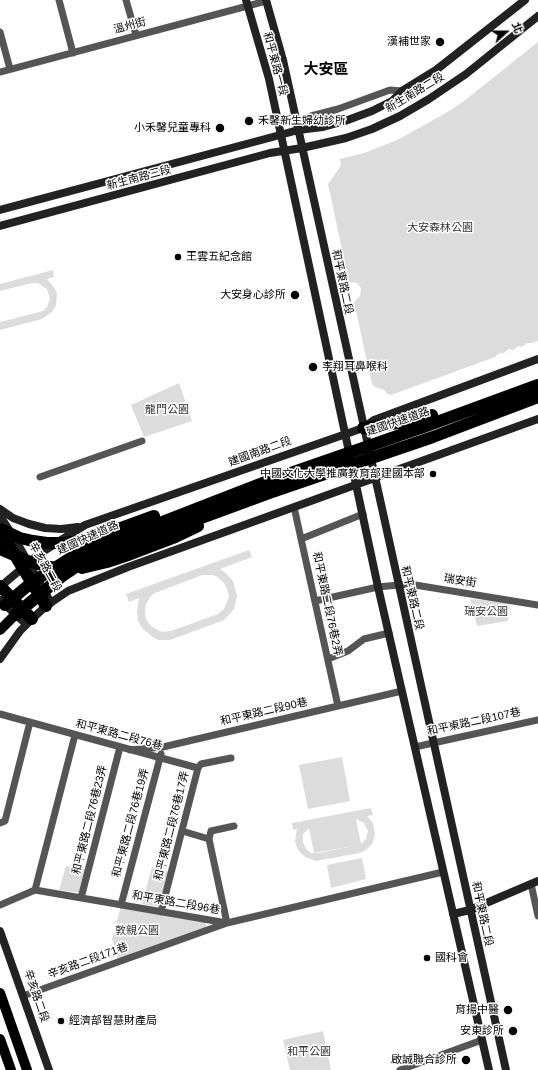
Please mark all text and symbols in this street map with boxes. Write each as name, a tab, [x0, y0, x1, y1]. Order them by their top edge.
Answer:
north arrow	[486, 12, 526, 52]
street label: 溫州街	[112, 15, 148, 37]
text: 北	[510, 20, 525, 35]
street label: 和平東路一段	[260, 30, 290, 98]
place label: 漢補世家	[387, 35, 431, 49]
marker: 漢補世家	[434, 36, 446, 48]
district label: 大安區	[304, 61, 348, 79]
street label: 新生南路二段	[383, 70, 447, 116]
place label: 禾馨新生婦幼診所	[258, 114, 346, 128]
marker: 禾馨新生婦幼診所	[243, 115, 255, 127]
place label: 小禾馨兒童專科	[134, 121, 211, 135]
marker: 小禾馨兒童專科	[214, 122, 226, 134]
street label: 新生南路三段	[105, 163, 173, 193]
park label: 大安森林公園	[407, 221, 473, 235]
street label: 和平東路二段	[329, 248, 355, 316]
place label: 王雲五紀念館	[186, 250, 252, 264]
marker: 王雲五紀念館	[173, 252, 183, 262]
place label: 大安身心診所	[220, 288, 286, 302]
marker: 大安身心診所	[289, 289, 301, 301]
place label: 李翔耳鼻喉科	[322, 360, 388, 374]
marker: 李翔耳鼻喉科	[307, 361, 319, 373]
park label: 龍門公園	[145, 403, 189, 417]
street label: 建國快速道路	[365, 405, 431, 439]
street label: 建國南路二段	[227, 435, 293, 469]
place label: 中國文化大學推廣教育部建國本部	[260, 467, 425, 481]
marker: 中國文化大學推廣教育部建國本部	[428, 469, 438, 479]
street label: 建國快速道路	[55, 519, 121, 557]
street label: 辛亥路二段	[26, 540, 64, 594]
street label: 和平東路二段76巷2弄	[309, 551, 345, 657]
street label: 和平東路二段	[398, 564, 426, 632]
street label: 瑞安街	[443, 572, 477, 590]
park label: 瑞安公園	[464, 605, 508, 619]
street label: 和平東路二段90巷	[219, 696, 309, 728]
street label: 和平東路二段107巷	[426, 706, 522, 738]
street label: 和平東路二段76巷	[74, 717, 164, 753]
street label: 和平東路二段76巷23弄	[70, 764, 110, 876]
street label: 和平東路二段76巷19弄	[110, 767, 152, 879]
street label: 和平東路二段76巷17弄	[152, 770, 192, 882]
street label: 和平東路二段	[469, 880, 495, 948]
street label: 和平東路二段96巷	[131, 889, 221, 917]
park label: 敦親公園	[115, 924, 159, 938]
street label: 辛亥路二段171巷	[46, 940, 130, 982]
place label: 國科會	[435, 951, 468, 965]
marker: 國科會	[422, 953, 432, 963]
street label: 辛亥路二段	[21, 968, 51, 1024]
place label: 育揚中醫	[455, 1003, 499, 1017]
marker: 育揚中醫	[502, 1004, 514, 1016]
place label: 經濟部智慧財產局	[69, 1014, 157, 1028]
marker: 經濟部智慧財產局	[56, 1016, 66, 1026]
place label: 安東診所	[460, 1024, 504, 1038]
marker: 安東診所	[507, 1025, 519, 1037]
park label: 和平公園	[287, 1045, 331, 1059]
place label: 啟誠聯合診所	[391, 1053, 457, 1067]
marker: 啟誠聯合診所	[460, 1054, 472, 1066]

